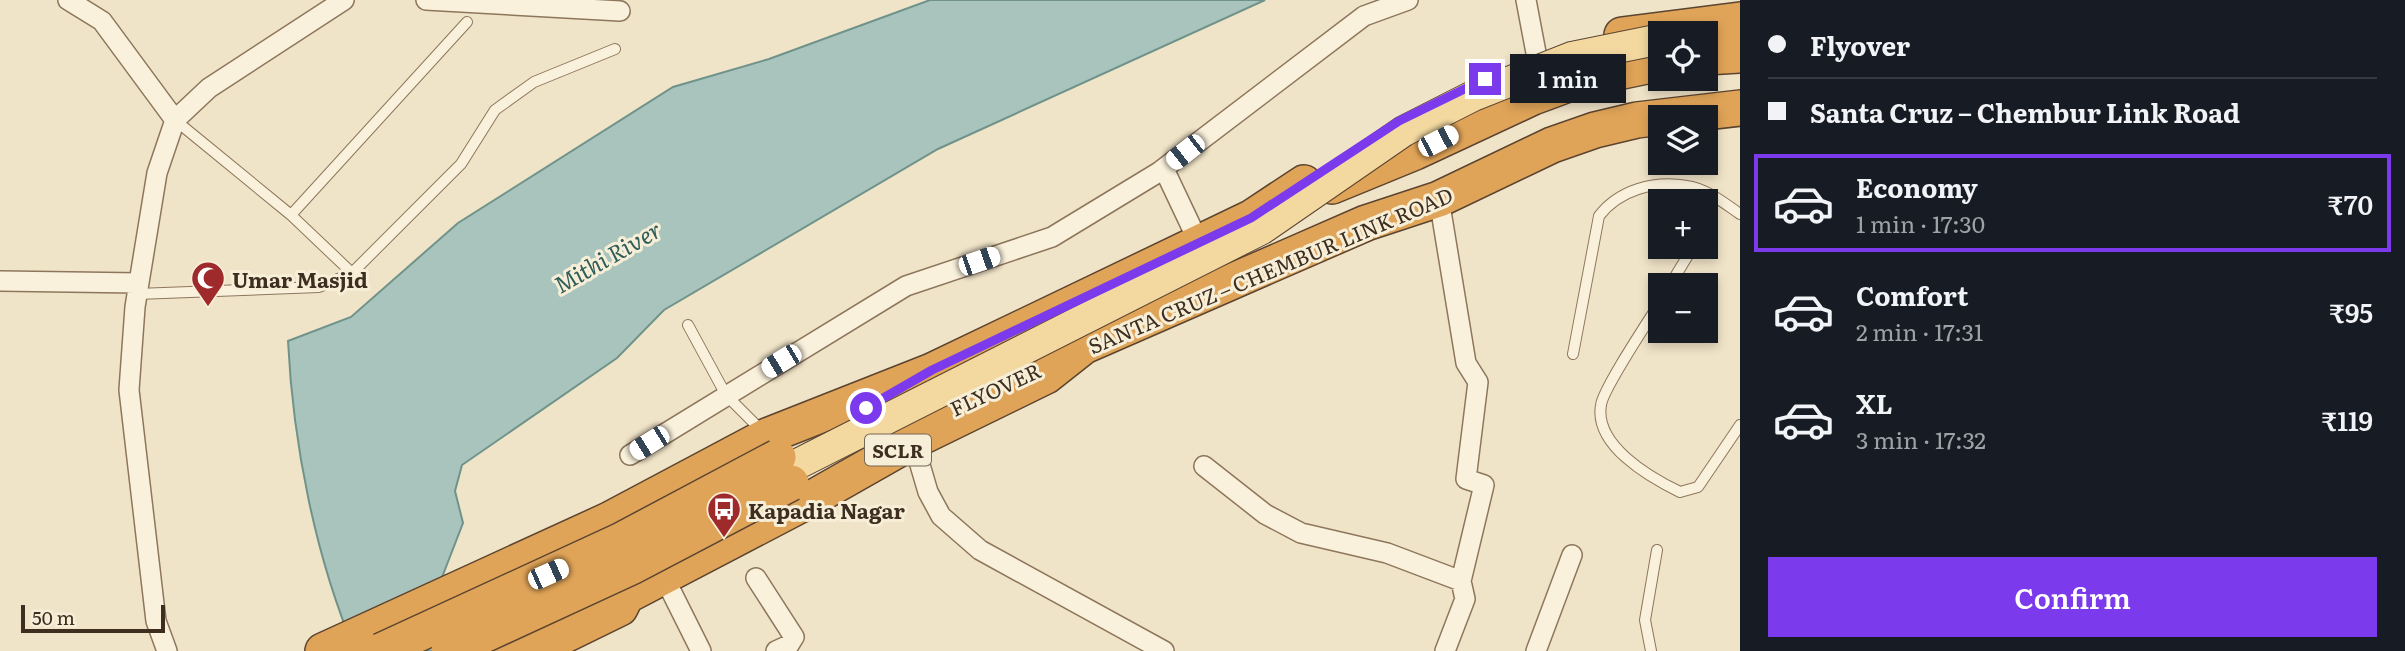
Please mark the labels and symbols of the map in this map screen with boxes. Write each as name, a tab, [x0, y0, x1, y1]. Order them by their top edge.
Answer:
callout: 1 min	[1510, 55, 1625, 104]
route end	[1469, 63, 1501, 95]
car	[1415, 122, 1462, 160]
car	[1162, 131, 1209, 173]
street label: SANTA CRUZ – CHEMBUR LINK ROAD	[1083, 178, 1457, 360]
water label: Mithi River	[547, 212, 667, 300]
car	[956, 244, 1003, 278]
mosque icon: Umar Masjid	[189, 259, 227, 308]
place label: Umar Masjid	[232, 263, 368, 294]
car	[758, 341, 805, 381]
street label: FLYOVER	[944, 353, 1046, 423]
route start	[850, 392, 882, 424]
car	[626, 423, 673, 463]
road number: SCLR	[865, 435, 931, 466]
bus stop icon: Kapadia Nagar	[705, 490, 743, 539]
place label: Kapadia Nagar	[748, 494, 905, 525]
car	[525, 556, 572, 592]
scale bar	[21, 602, 164, 634]

